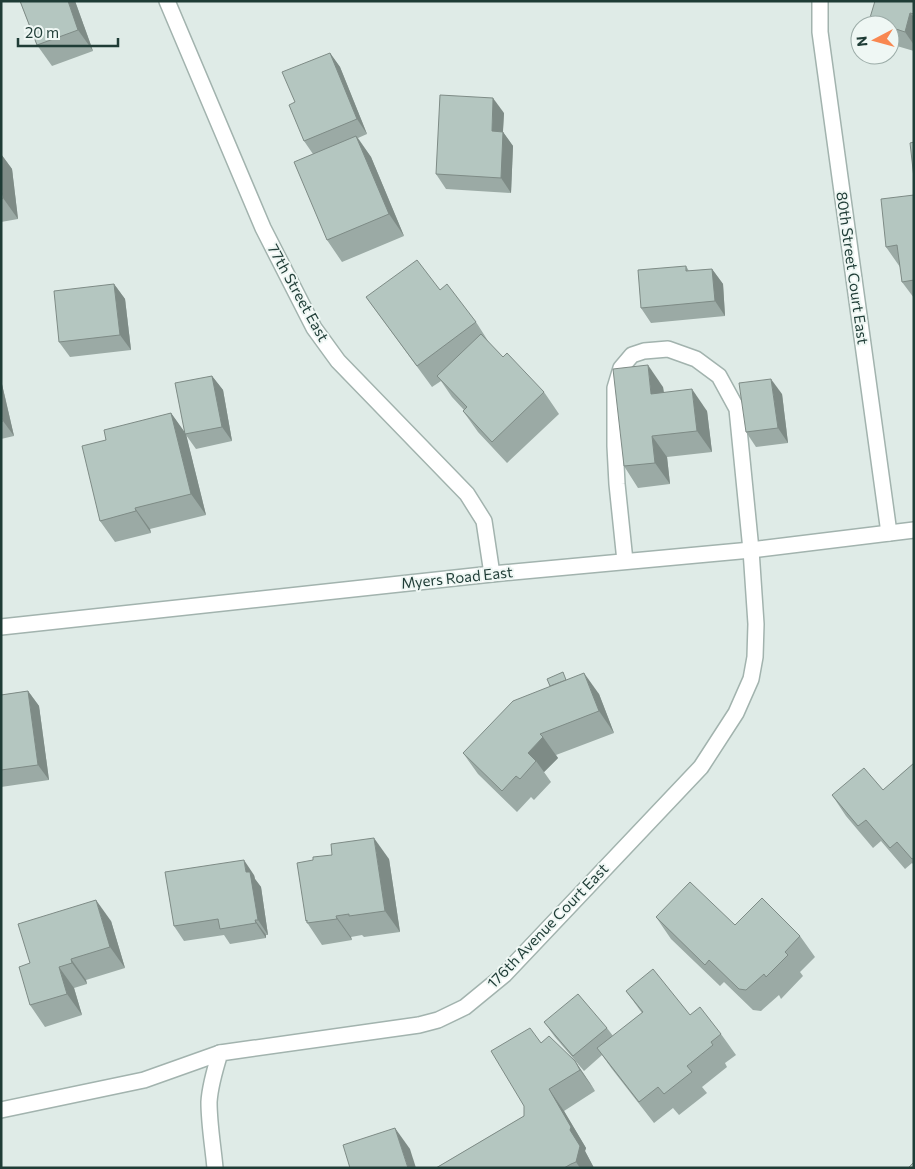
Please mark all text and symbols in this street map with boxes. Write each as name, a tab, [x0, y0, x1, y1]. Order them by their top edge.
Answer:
scale bar	[18, 15, 118, 47]
north arrow	[850, 15, 900, 65]
text: 20 m	[25, 23, 59, 41]
text: N	[853, 35, 871, 48]
street label: 80th Street Court East	[833, 190, 873, 345]
street label: 77th Street East	[265, 241, 333, 344]
street label: Myers Road East	[400, 562, 514, 592]
street label: 176th Avenue Court East	[483, 859, 611, 991]

